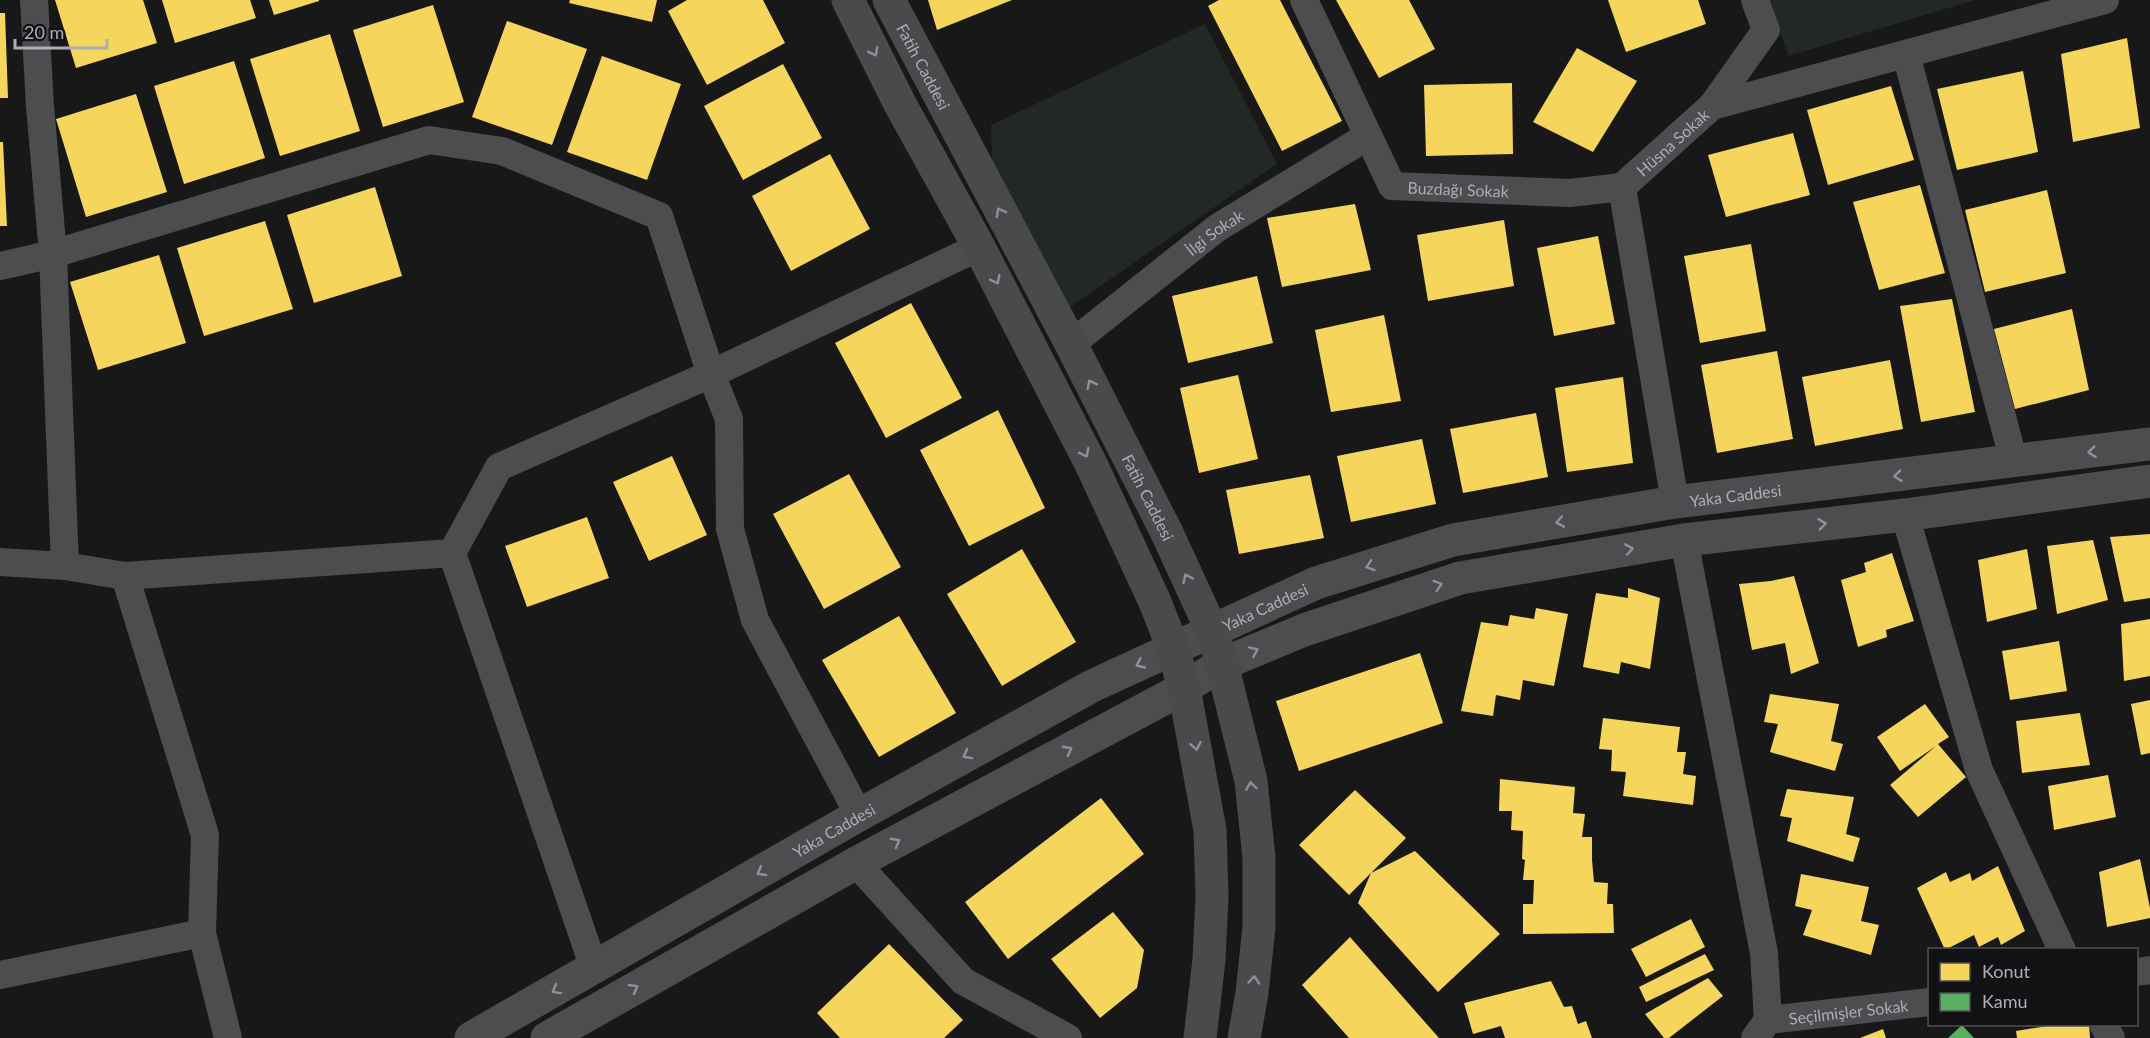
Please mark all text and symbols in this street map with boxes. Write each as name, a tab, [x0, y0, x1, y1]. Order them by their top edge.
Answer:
scale bar	[15, 12, 106, 50]
street label: Fatih Caddesi	[894, 20, 955, 113]
text: 20 m	[24, 21, 64, 43]
one-way arrow	[867, 46, 878, 57]
street label: Hüsna Sokak	[1632, 104, 1713, 179]
street label: Buzdağı Sokak	[1407, 177, 1510, 200]
street label: İlgi Sokak	[1182, 204, 1247, 259]
one-way arrow	[996, 207, 1007, 218]
one-way arrow	[989, 273, 1000, 284]
one-way arrow	[1087, 379, 1099, 390]
one-way arrow	[2087, 445, 2097, 457]
one-way arrow	[1078, 447, 1089, 457]
street label: Fatih Caddesi	[1119, 451, 1179, 543]
one-way arrow	[1894, 469, 1903, 481]
street label: Yaka Caddesi	[1688, 480, 1782, 510]
one-way arrow	[1555, 515, 1565, 528]
one-way arrow	[1818, 518, 1827, 531]
one-way arrow	[1624, 543, 1634, 556]
one-way arrow	[1365, 559, 1376, 571]
one-way arrow	[1183, 573, 1195, 584]
street label: Yaka Caddesi	[1219, 579, 1311, 634]
one-way arrow	[1432, 580, 1443, 593]
one-way arrow	[1248, 646, 1259, 658]
one-way arrow	[1135, 656, 1146, 668]
one-way arrow	[1189, 740, 1202, 750]
one-way arrow	[1062, 746, 1072, 757]
one-way arrow	[963, 748, 973, 759]
one-way arrow	[1246, 781, 1258, 791]
street label: Yaka Caddesi	[789, 799, 878, 861]
one-way arrow	[890, 838, 900, 849]
one-way arrow	[757, 864, 767, 876]
legend	[1928, 948, 2138, 1026]
text: Konut	[1982, 960, 2031, 982]
one-way arrow	[1247, 976, 1260, 985]
one-way arrow	[552, 983, 562, 994]
one-way arrow	[628, 984, 638, 996]
text: Kamu	[1982, 990, 2028, 1012]
street label: Seçilmişler Sokak	[1788, 995, 1910, 1027]

